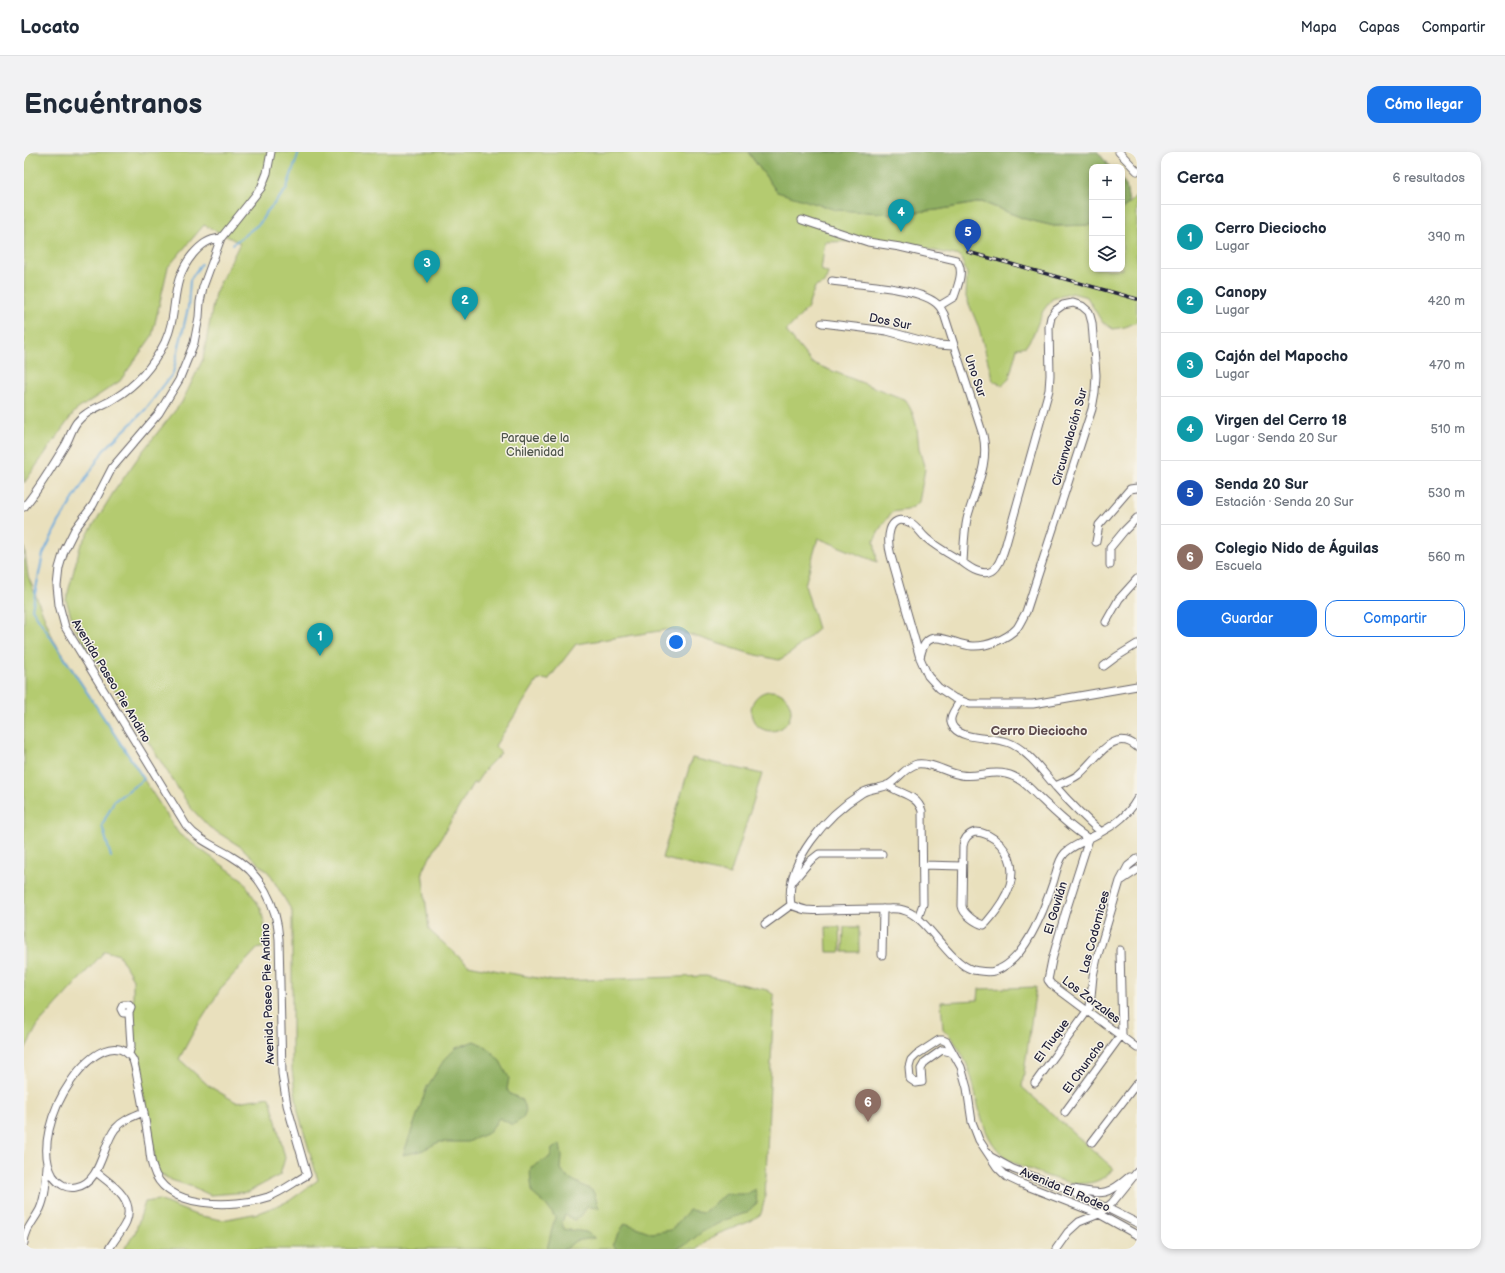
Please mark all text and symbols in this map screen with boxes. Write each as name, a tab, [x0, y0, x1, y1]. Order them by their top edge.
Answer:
text: Locato	[20, 16, 80, 39]
text: Mapa	[1301, 19, 1337, 36]
text: Capas	[1359, 19, 1400, 36]
text: Compartir	[1422, 19, 1485, 36]
button: Cómo llegar	[1367, 86, 1481, 123]
text: Encuéntranos	[24, 88, 202, 121]
map controls	[1089, 164, 1125, 272]
button: +	[1089, 164, 1125, 200]
text: Cerca	[1177, 168, 1224, 188]
text: 6 resultados	[1393, 170, 1465, 186]
pin: 4	[888, 199, 914, 232]
button: −	[1089, 200, 1125, 236]
pin: 5	[955, 219, 981, 252]
text: Cerro Dieciocho	[1215, 219, 1327, 238]
text: 1	[1187, 229, 1193, 245]
text: 390 m	[1428, 229, 1465, 245]
button: layers	[1089, 236, 1125, 272]
text: Lugar	[1215, 238, 1249, 254]
pin: 3	[414, 250, 440, 283]
text: Canopy	[1215, 283, 1267, 302]
pin: 2	[452, 287, 478, 320]
text: 2	[1186, 293, 1194, 309]
text: 420 m	[1427, 293, 1465, 309]
text: Lugar	[1215, 302, 1249, 318]
street label: Dos Sur	[868, 311, 913, 334]
text: Cajón del Mapocho	[1215, 347, 1348, 366]
street label: Uno Sur	[961, 353, 989, 400]
text: 3	[1186, 357, 1194, 373]
text: 470 m	[1429, 357, 1465, 373]
text: Lugar	[1215, 366, 1249, 382]
street label: Circunvalación Sur	[1049, 386, 1091, 488]
text: Virgen del Cerro 18	[1215, 411, 1347, 430]
text: 4	[1186, 421, 1194, 437]
text: 510 m	[1431, 421, 1465, 437]
text: Lugar · Senda 20 Sur	[1215, 430, 1337, 446]
park label: Parque de la Chilenidad	[501, 431, 570, 460]
text: Senda 20 Sur	[1215, 475, 1308, 494]
text: 5	[1186, 485, 1194, 501]
text: 530 m	[1428, 485, 1465, 501]
text: Estación · Senda 20 Sur	[1215, 494, 1353, 510]
text: Colegio Nido de Águilas	[1215, 539, 1379, 558]
text: 6	[1186, 549, 1194, 565]
text: 560 m	[1428, 549, 1465, 565]
text: Escuela	[1215, 558, 1262, 574]
button: Guardar	[1177, 600, 1317, 637]
button: Compartir	[1325, 600, 1465, 637]
street label: Avenida Paseo Pie Andino	[68, 617, 154, 746]
pin: 1	[307, 623, 333, 656]
your location	[666, 632, 686, 652]
district label: Cerro Dieciocho	[991, 723, 1087, 739]
street label: El Gavilán	[1041, 880, 1071, 936]
street label: Las Codornices	[1077, 889, 1113, 975]
street label: Avenida Paseo Pie Andino	[258, 923, 278, 1065]
street label: Los Zorzales	[1059, 973, 1123, 1027]
street label: El Tiuque	[1031, 1016, 1073, 1066]
street label: El Chuncho	[1060, 1037, 1108, 1097]
pin: 6	[855, 1089, 881, 1122]
street label: Avenida El Rodeo	[1018, 1164, 1112, 1216]

